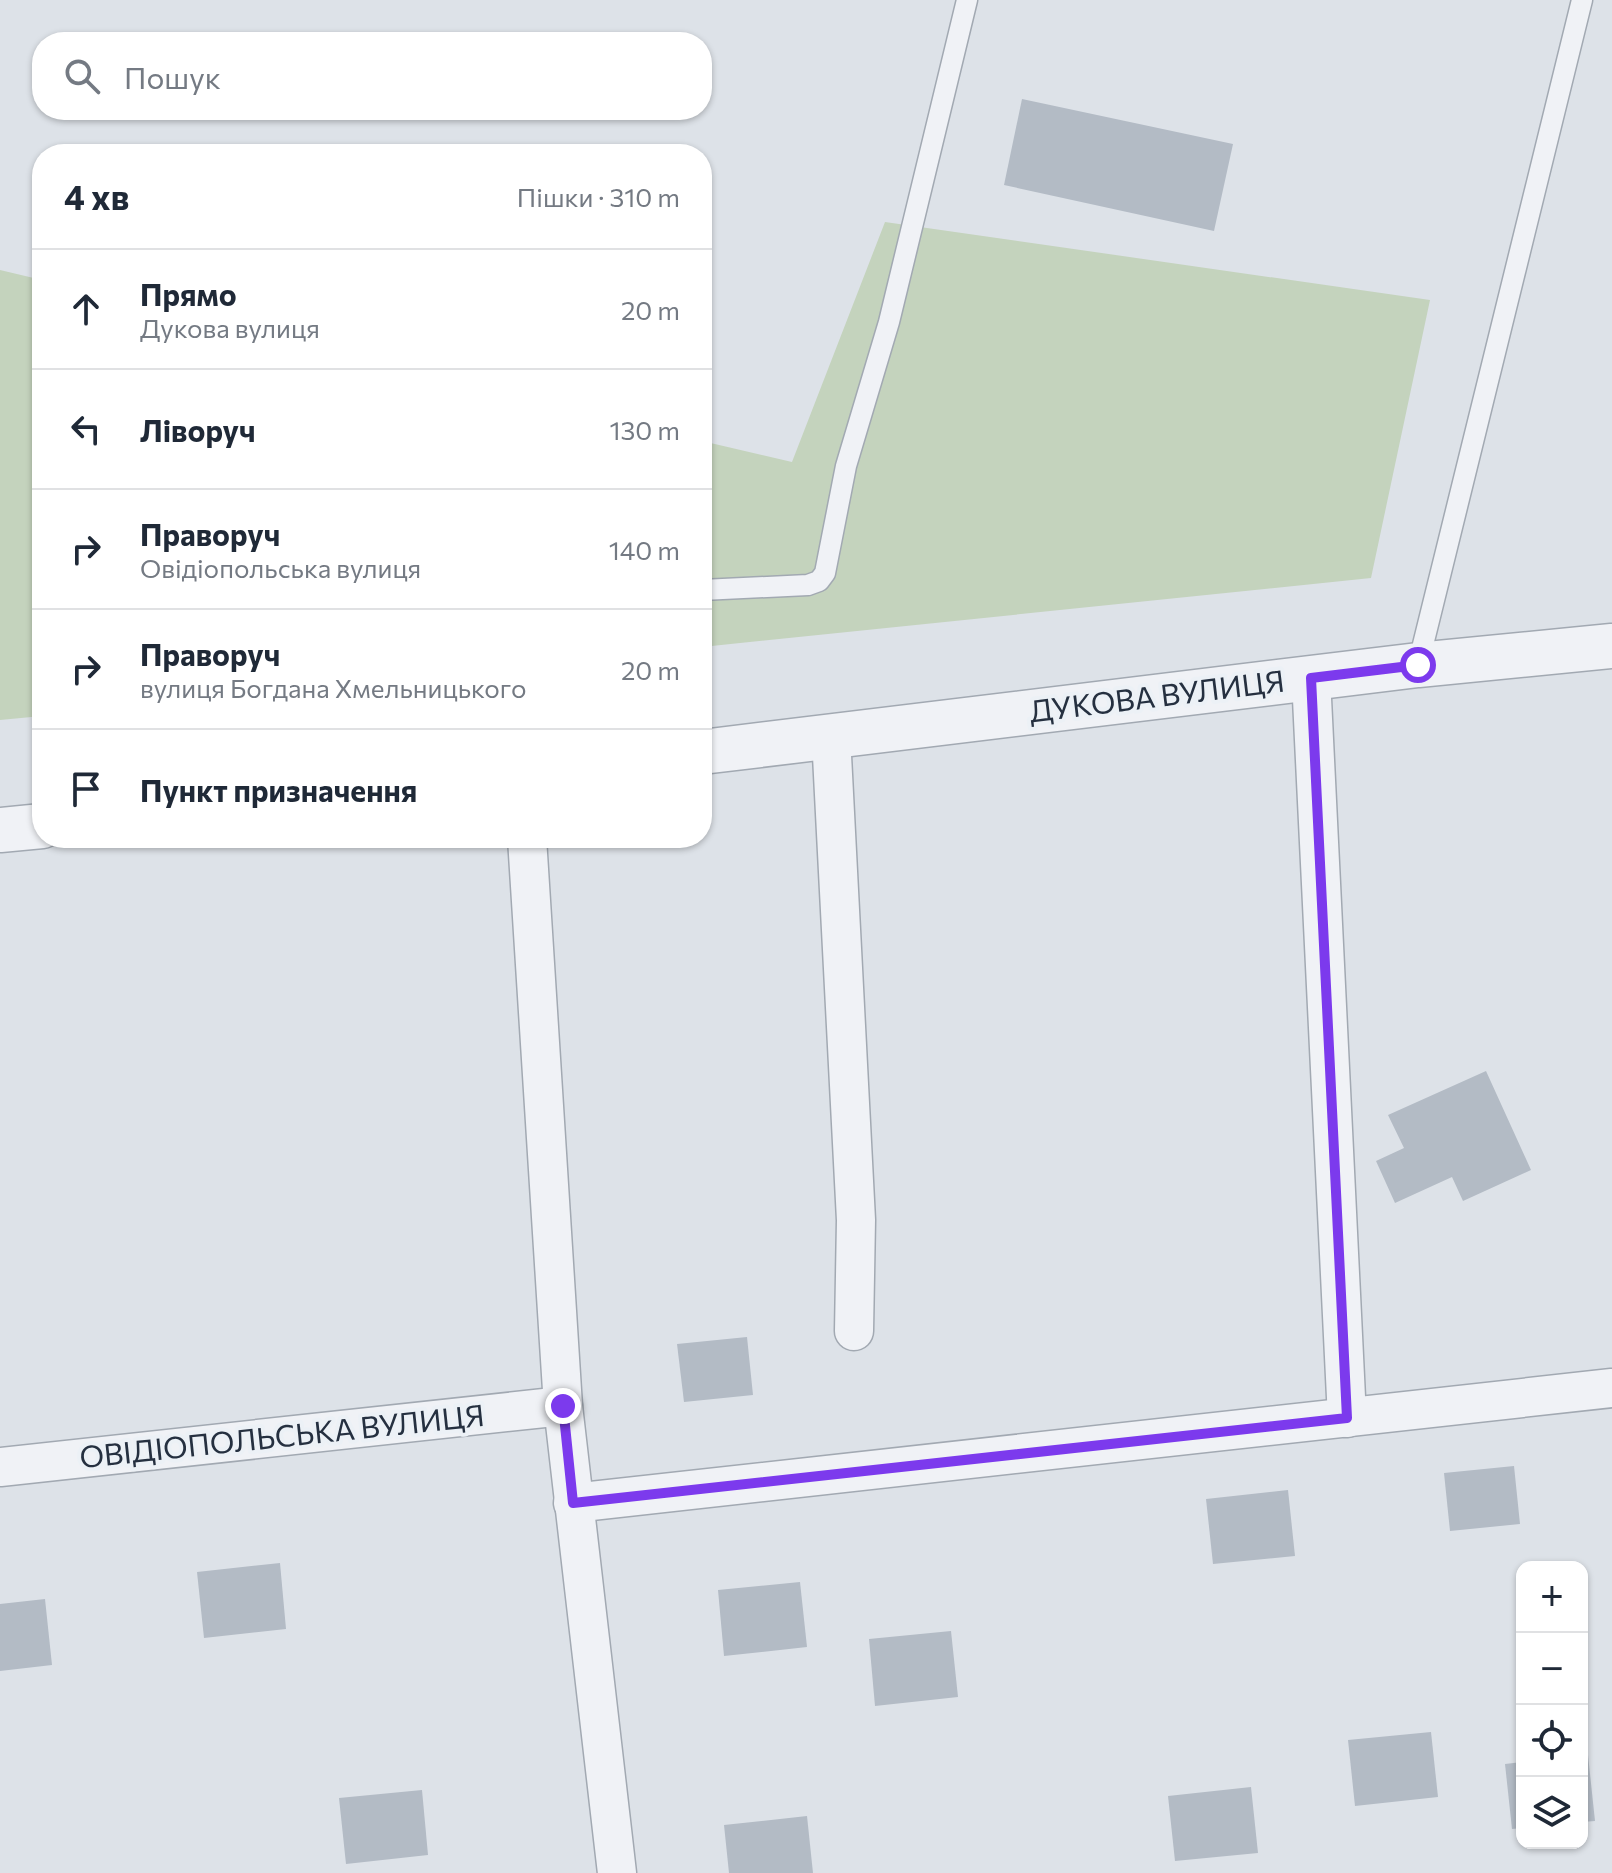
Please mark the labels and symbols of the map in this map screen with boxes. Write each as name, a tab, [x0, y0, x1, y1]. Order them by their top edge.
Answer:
route start	[1400, 647, 1436, 683]
street label: ДУКОВА ВУЛИЦЯ	[1027, 661, 1286, 729]
route end	[545, 1388, 581, 1424]
street label: ОВІДІОПОЛЬСЬКА ВУЛИЦЯ	[77, 1395, 486, 1474]

